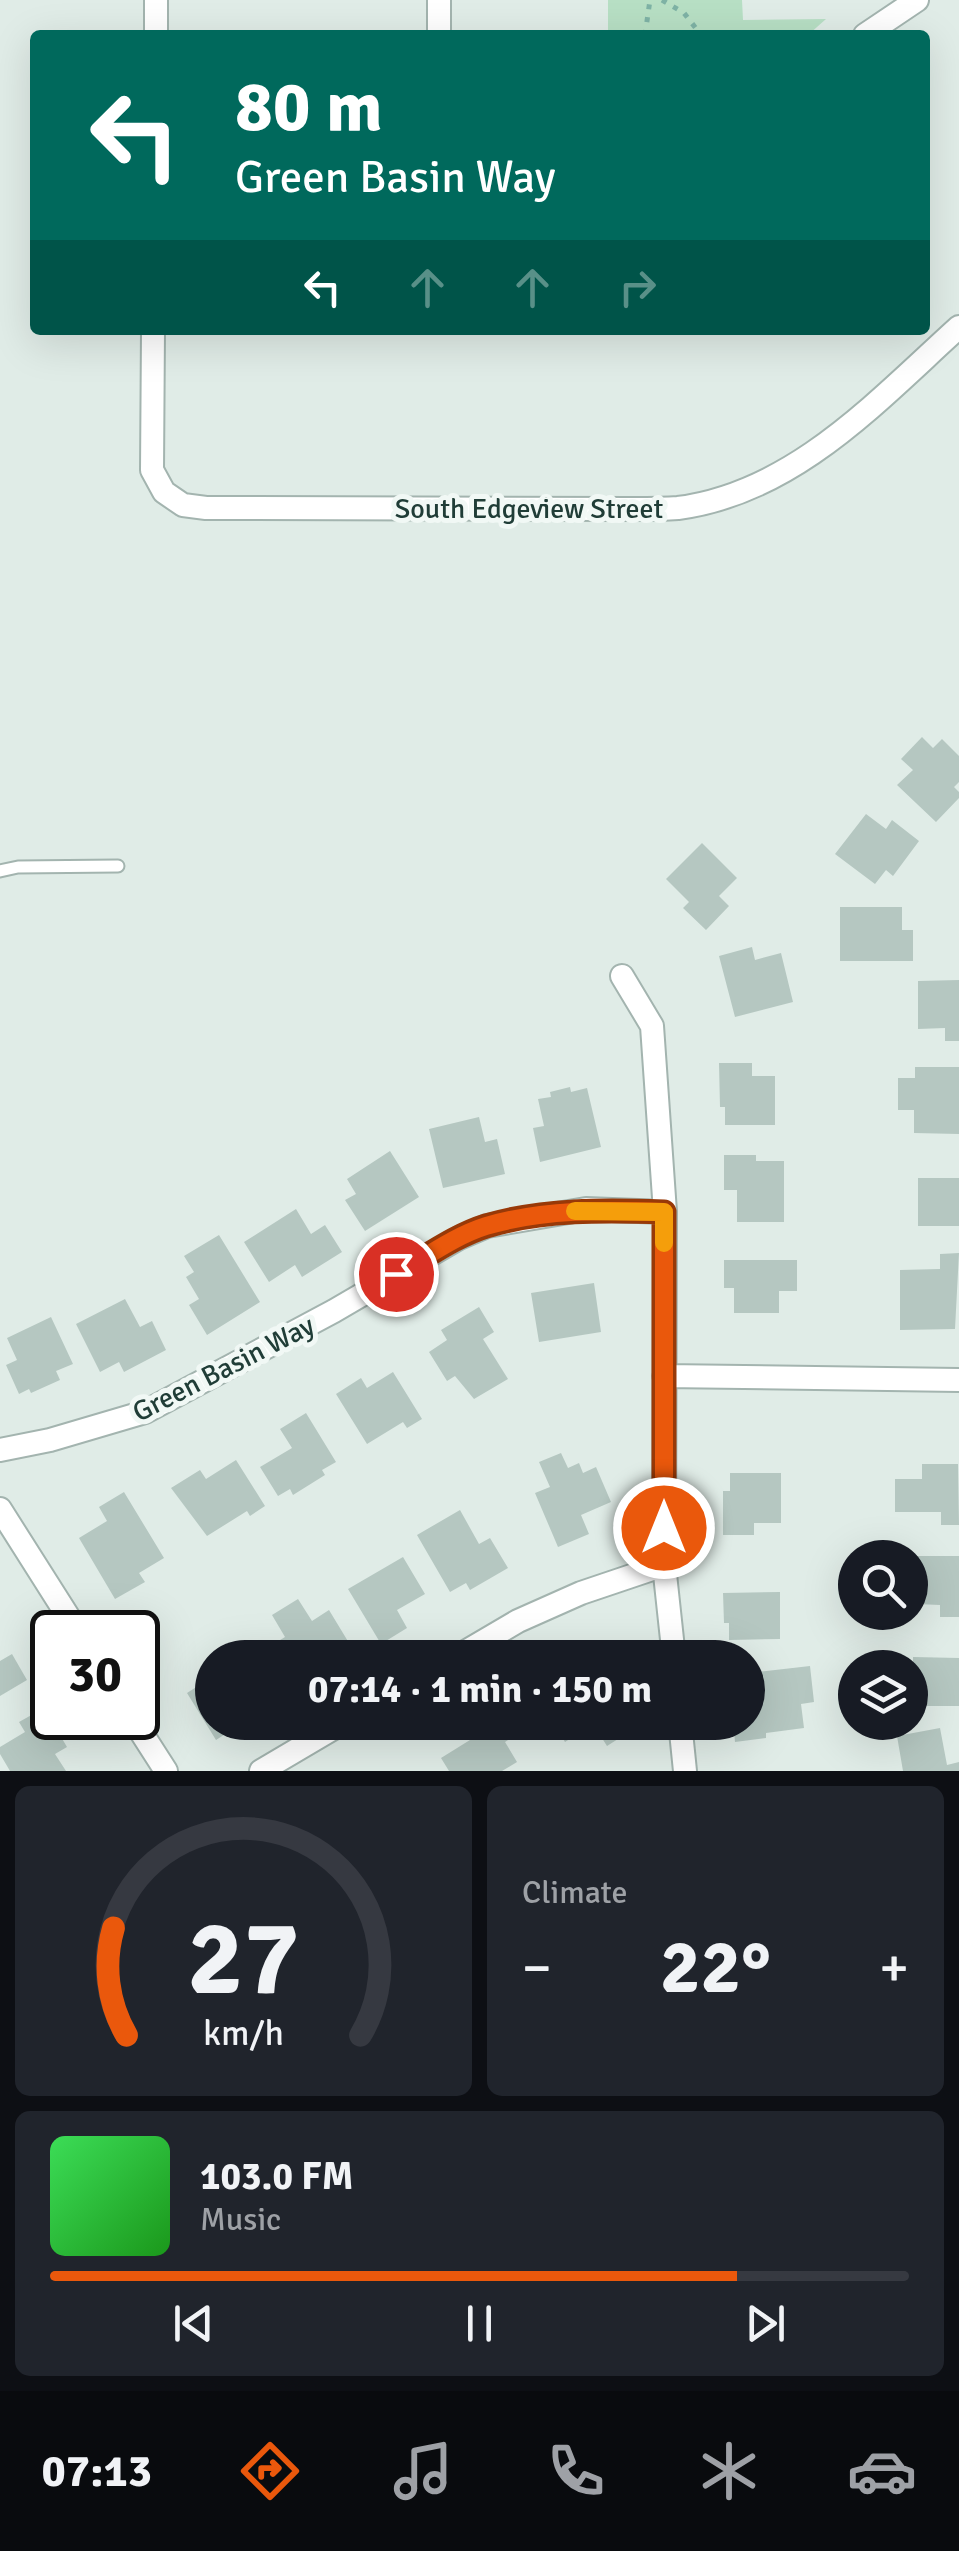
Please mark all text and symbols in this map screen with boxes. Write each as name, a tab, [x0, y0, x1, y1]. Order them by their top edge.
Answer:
text: 80 m	[235, 64, 383, 150]
icon: left	[70, 70, 200, 200]
text: Green Basin Way	[235, 150, 555, 205]
icon: left	[295, 260, 350, 315]
icon: ahead	[400, 260, 455, 315]
icon: ahead	[505, 260, 560, 315]
icon: right	[610, 260, 665, 315]
street label: South Edgeview Street	[395, 492, 663, 526]
pin	[354, 1232, 439, 1317]
icon: arrive	[369, 1247, 424, 1302]
street label: Green Basin Way	[127, 1308, 320, 1429]
position arrow	[612, 1476, 716, 1580]
map controls	[838, 1540, 928, 1740]
button: search	[838, 1540, 928, 1630]
speed limit sign: 30	[30, 1610, 160, 1740]
button: layers	[838, 1650, 928, 1740]
text: 07:14 · 1 min · 150 m	[308, 1666, 652, 1713]
text: Climate	[522, 1873, 628, 1912]
text: 27	[187, 1895, 300, 2023]
text: 22°	[660, 1921, 771, 2014]
text: −	[522, 1934, 552, 2002]
text: +	[879, 1934, 909, 2002]
text: km/h	[203, 2011, 284, 2055]
text: 103.0 FM	[200, 2153, 353, 2200]
text: Music	[200, 2200, 281, 2239]
icon: previous	[166, 2296, 221, 2351]
icon: pause	[452, 2296, 507, 2351]
icon: next	[738, 2296, 793, 2351]
icon: directions	[235, 2436, 305, 2506]
icon: music	[388, 2436, 458, 2506]
icon: phone	[541, 2436, 611, 2506]
icon: climate	[694, 2436, 764, 2506]
icon: car	[847, 2436, 917, 2506]
text: 07:13	[42, 2444, 152, 2499]

